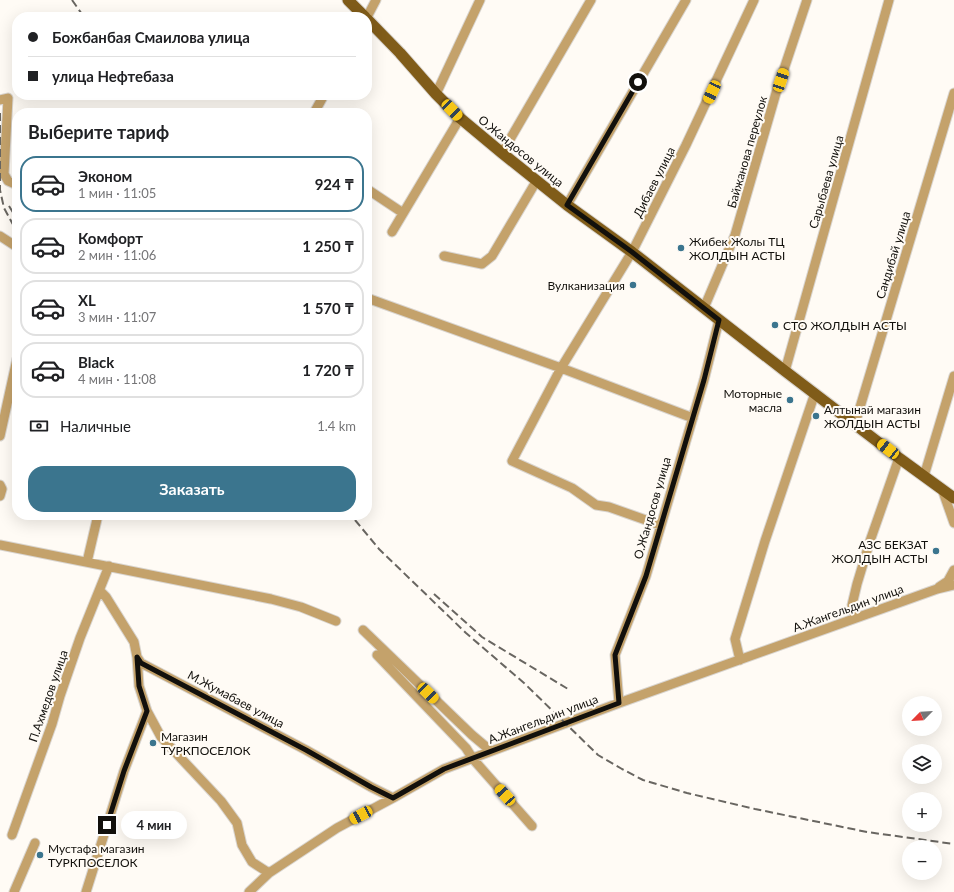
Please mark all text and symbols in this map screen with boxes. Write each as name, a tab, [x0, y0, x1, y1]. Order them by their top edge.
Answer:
text: Божбанбая Смаилова улица	[52, 28, 250, 46]
text: улица Нефтебаза	[52, 67, 174, 85]
car	[772, 67, 790, 93]
route start	[629, 73, 647, 91]
car	[701, 79, 723, 105]
street label: Байжанова переулок	[724, 93, 770, 210]
car	[439, 97, 465, 123]
street label: О.Жандосов улица	[475, 112, 567, 190]
text: Выберите тариф	[28, 121, 169, 143]
street label: Сарыбаева улица	[805, 134, 847, 230]
street label: Дибаев улица	[630, 144, 678, 220]
icon: car	[30, 166, 66, 202]
text: Эконом	[78, 167, 132, 185]
text: 924 ₸	[315, 175, 354, 193]
text: 1 мин · 11:05	[78, 185, 156, 201]
street label: Сандибай улица	[873, 209, 913, 301]
icon: car	[30, 228, 66, 264]
text: Комфорт	[78, 229, 143, 247]
place label: Жибек Жолы ТЦ ЖОЛДЫН АСТЫ	[689, 234, 785, 263]
text: 1 250 ₸	[302, 237, 354, 255]
marker: Жибек Жолы ТЦ ЖОЛДЫН АСТЫ	[676, 243, 686, 253]
text: 2 мин · 11:06	[78, 247, 156, 263]
place label: Вулканизация	[547, 278, 625, 293]
marker: Вулканизация	[628, 280, 638, 290]
icon: car	[30, 290, 66, 326]
text: XL	[78, 291, 96, 309]
text: 1 570 ₸	[302, 299, 354, 317]
text: 3 мин · 11:07	[78, 309, 156, 325]
place label: СТО ЖОЛДЫН АСТЫ	[783, 318, 907, 333]
marker: СТО ЖОЛДЫН АСТЫ	[770, 320, 780, 330]
icon: car	[30, 352, 66, 388]
text: Black	[78, 353, 114, 371]
text: 1 720 ₸	[302, 361, 354, 379]
text: 4 мин · 11:08	[78, 371, 156, 387]
place label: Моторные масла	[723, 386, 782, 415]
marker: Моторные масла	[785, 395, 795, 405]
place label: Алтынай магазин ЖОЛДЫН АСТЫ	[824, 402, 921, 431]
marker: Алтынай магазин ЖОЛДЫН АСТЫ	[811, 411, 821, 421]
icon: cash	[28, 415, 50, 437]
text: Наличные	[60, 417, 131, 435]
text: 1.4 km	[317, 418, 356, 434]
car	[875, 437, 901, 461]
street label: О.Жандосов улица	[630, 455, 674, 561]
button: Заказать	[28, 466, 356, 512]
place label: АЗС БЕКЗАТ ЖОЛДЫН АСТЫ	[832, 537, 928, 566]
marker: АЗС БЕКЗАТ ЖОЛДЫН АСТЫ	[931, 546, 941, 556]
street label: А.Жангельдин улица	[791, 581, 905, 635]
street label: П.Ахмедов улица	[25, 648, 71, 744]
street label: М.Жумабаев улица	[185, 667, 287, 731]
car	[415, 680, 441, 706]
street label: А.Жангельдин улица	[486, 691, 600, 747]
north arrow	[902, 696, 942, 736]
map controls	[902, 696, 942, 880]
place label: Магазин ТУРКПОСЕЛОК	[161, 729, 251, 758]
marker: Магазин ТУРКПОСЕЛОК	[148, 738, 158, 748]
button: layers	[902, 744, 942, 784]
car	[493, 782, 517, 808]
button: +	[902, 792, 942, 832]
car	[348, 804, 374, 826]
callout: 4 мин	[121, 811, 187, 839]
route end	[98, 816, 116, 834]
text: 4 мин	[137, 817, 172, 833]
button: −	[902, 840, 942, 880]
place label: Мустафа магазин ТУРКПОСЕЛОК	[48, 841, 145, 870]
marker: Мустафа магазин ТУРКПОСЕЛОК	[35, 850, 45, 860]

